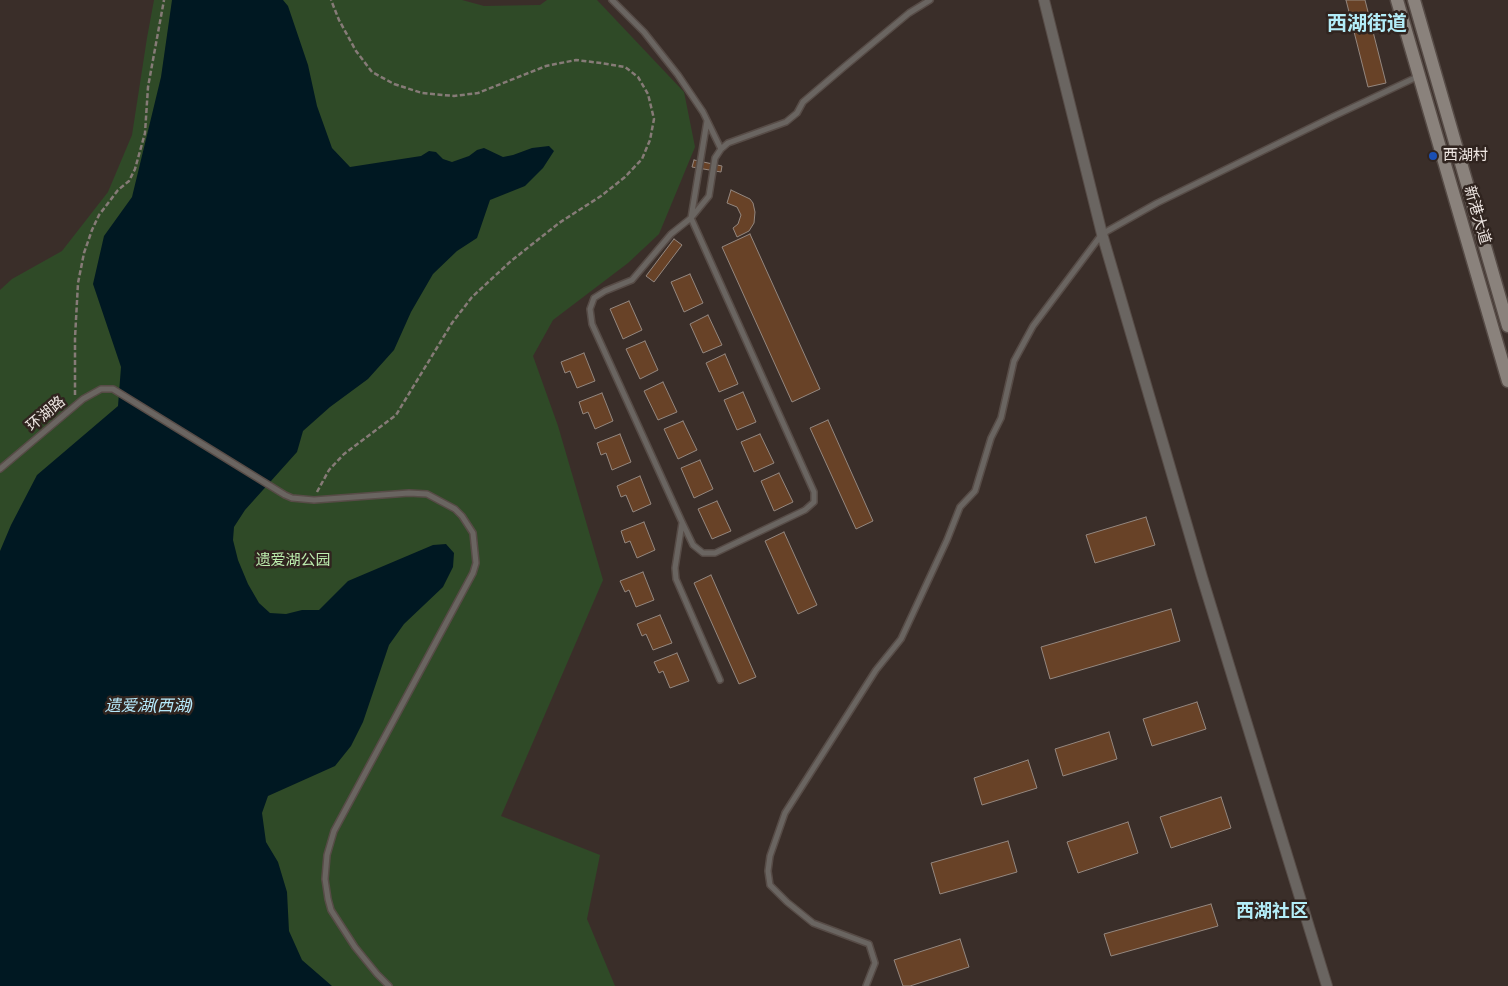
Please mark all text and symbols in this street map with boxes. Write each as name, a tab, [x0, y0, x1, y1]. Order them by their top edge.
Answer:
district label: 西湖街道	[1327, 12, 1407, 36]
place label: 西湖村	[1443, 147, 1488, 165]
marker: 西湖村	[1427, 150, 1439, 162]
street label: 新港大道	[1460, 184, 1494, 246]
street label: 环湖路	[23, 393, 69, 435]
park label: 遗爱湖公园	[256, 552, 330, 570]
water label: 遗爱湖(西湖)	[105, 696, 193, 716]
district label: 西湖社区	[1236, 901, 1308, 923]

